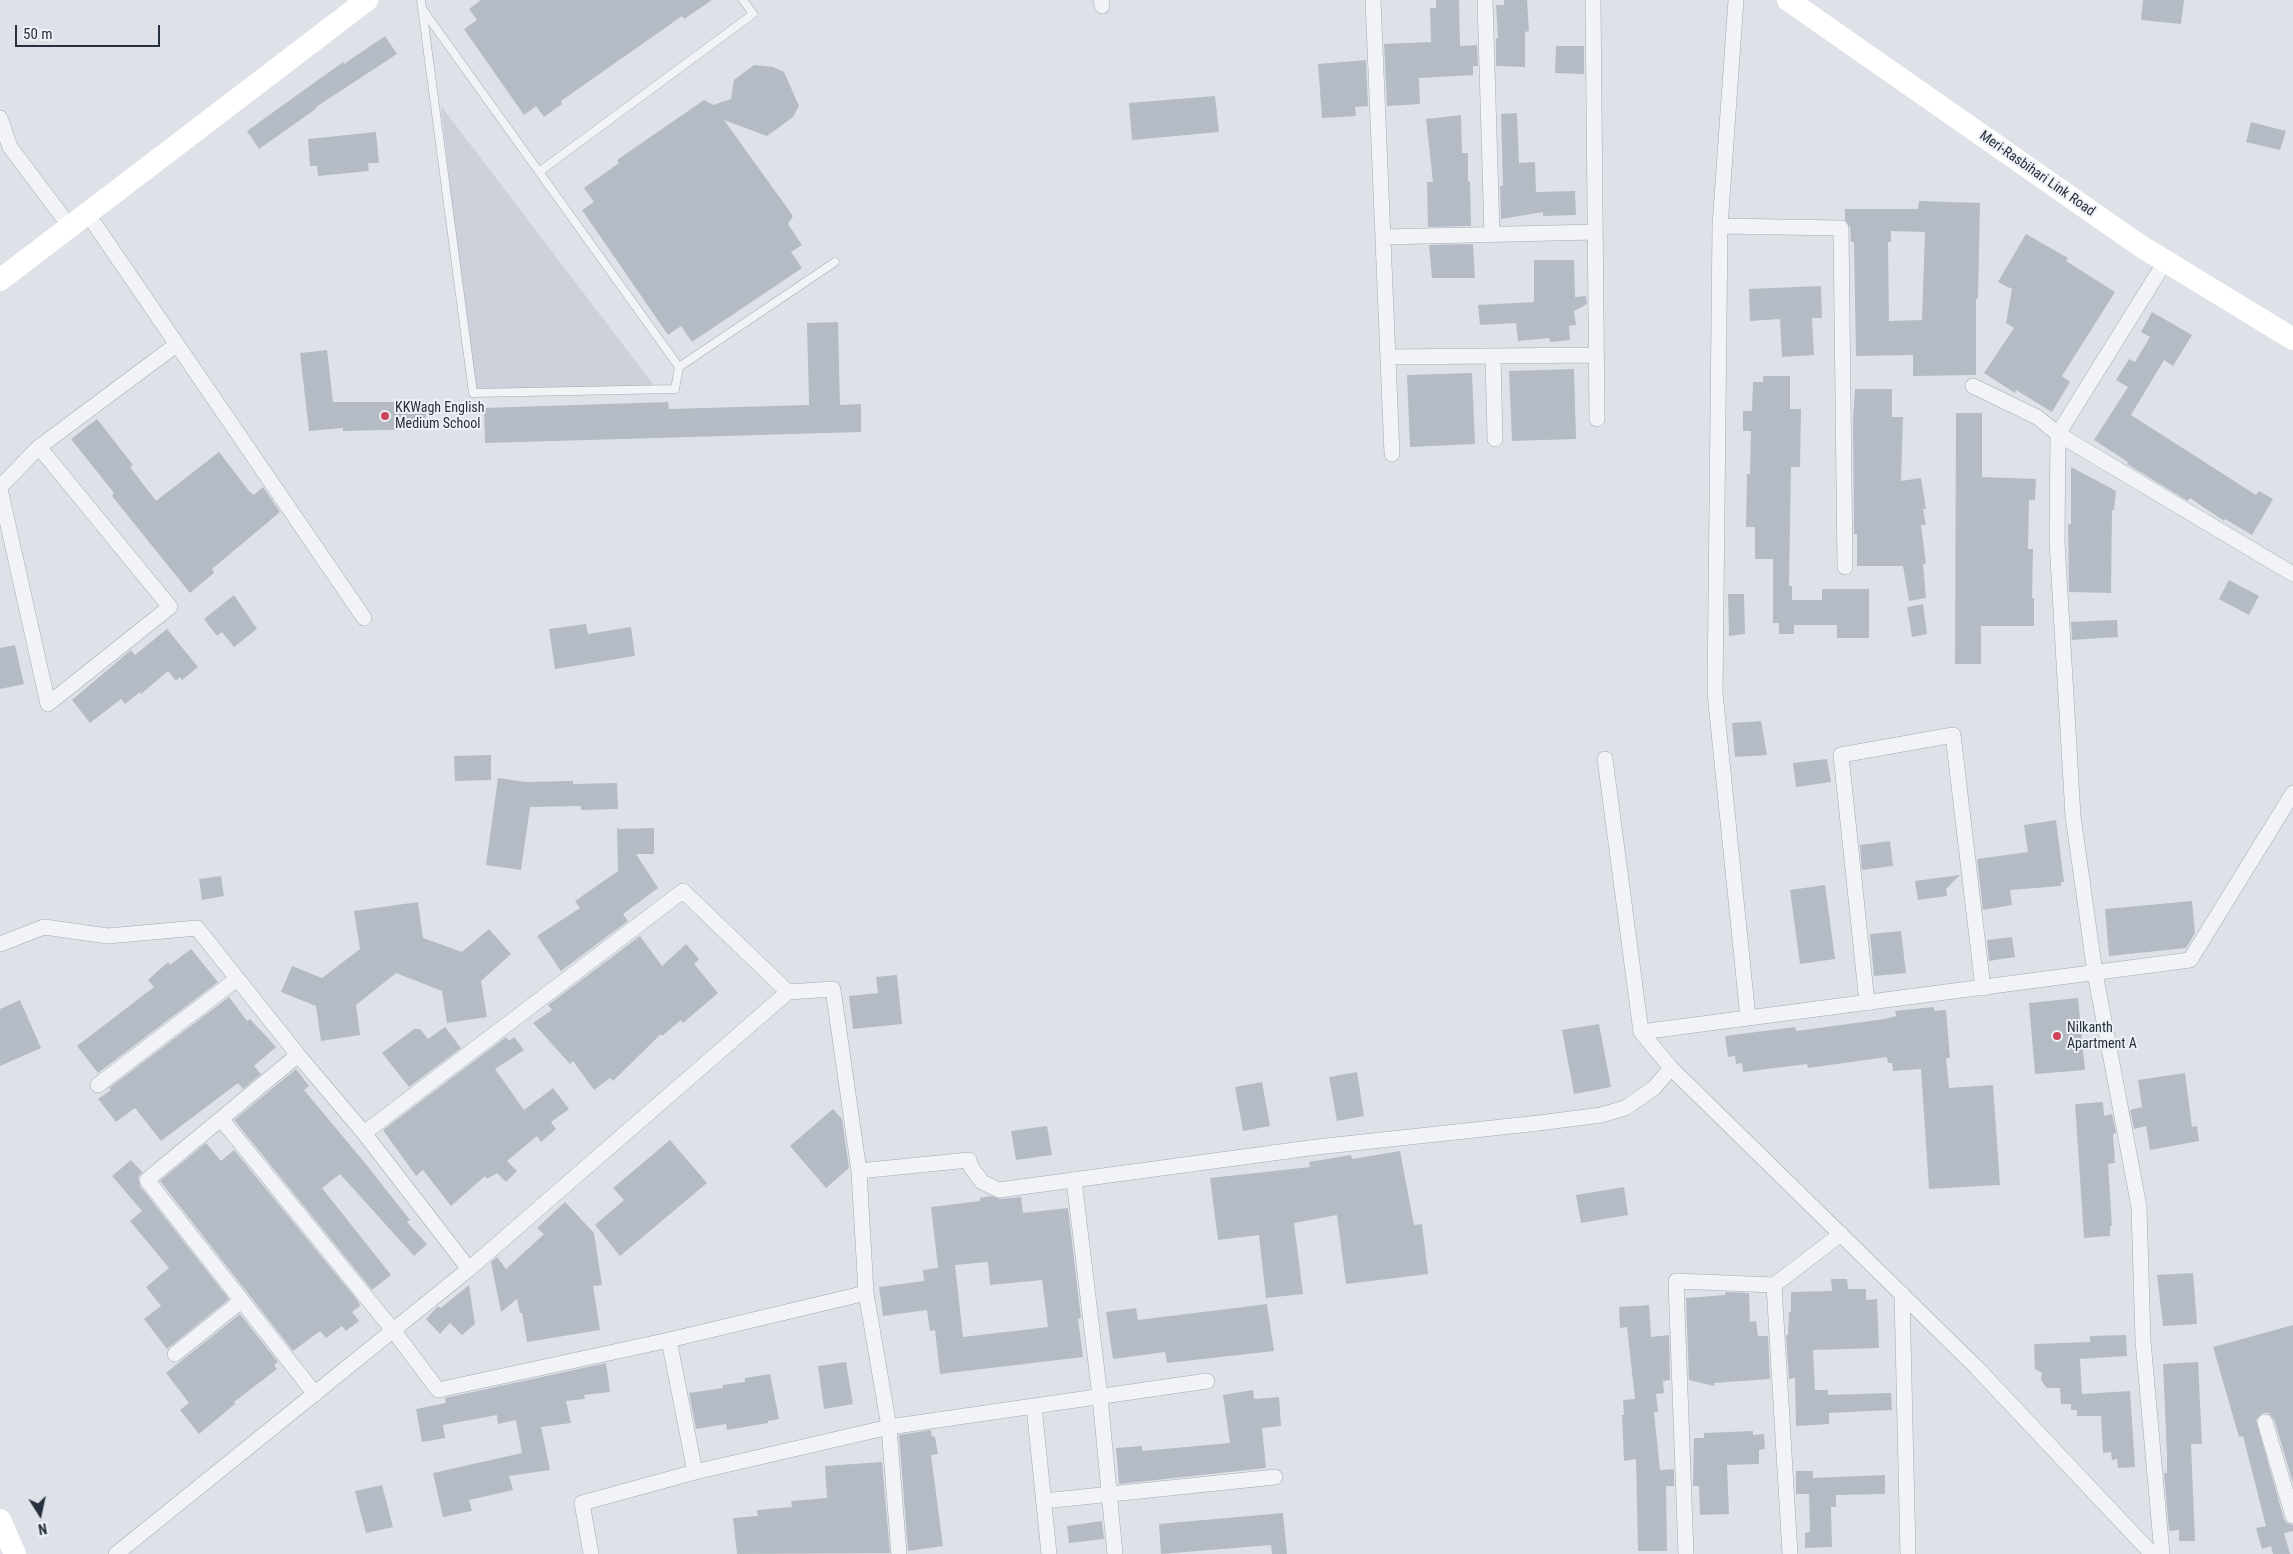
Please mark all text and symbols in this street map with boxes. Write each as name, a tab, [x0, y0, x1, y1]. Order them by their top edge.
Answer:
scale bar	[18, 15, 162, 47]
text: 50 m	[23, 25, 53, 43]
street label: Meri-Rasbihari Link Road	[1976, 128, 2098, 220]
place label: KKWagh English Medium School	[395, 400, 485, 432]
marker: KKWagh English Medium School	[379, 410, 391, 422]
place label: Nilkanth Apartment A	[2067, 1020, 2137, 1052]
marker: Nilkanth Apartment A	[2051, 1030, 2063, 1042]
north arrow	[15, 1489, 65, 1539]
text: N	[37, 1520, 48, 1537]

